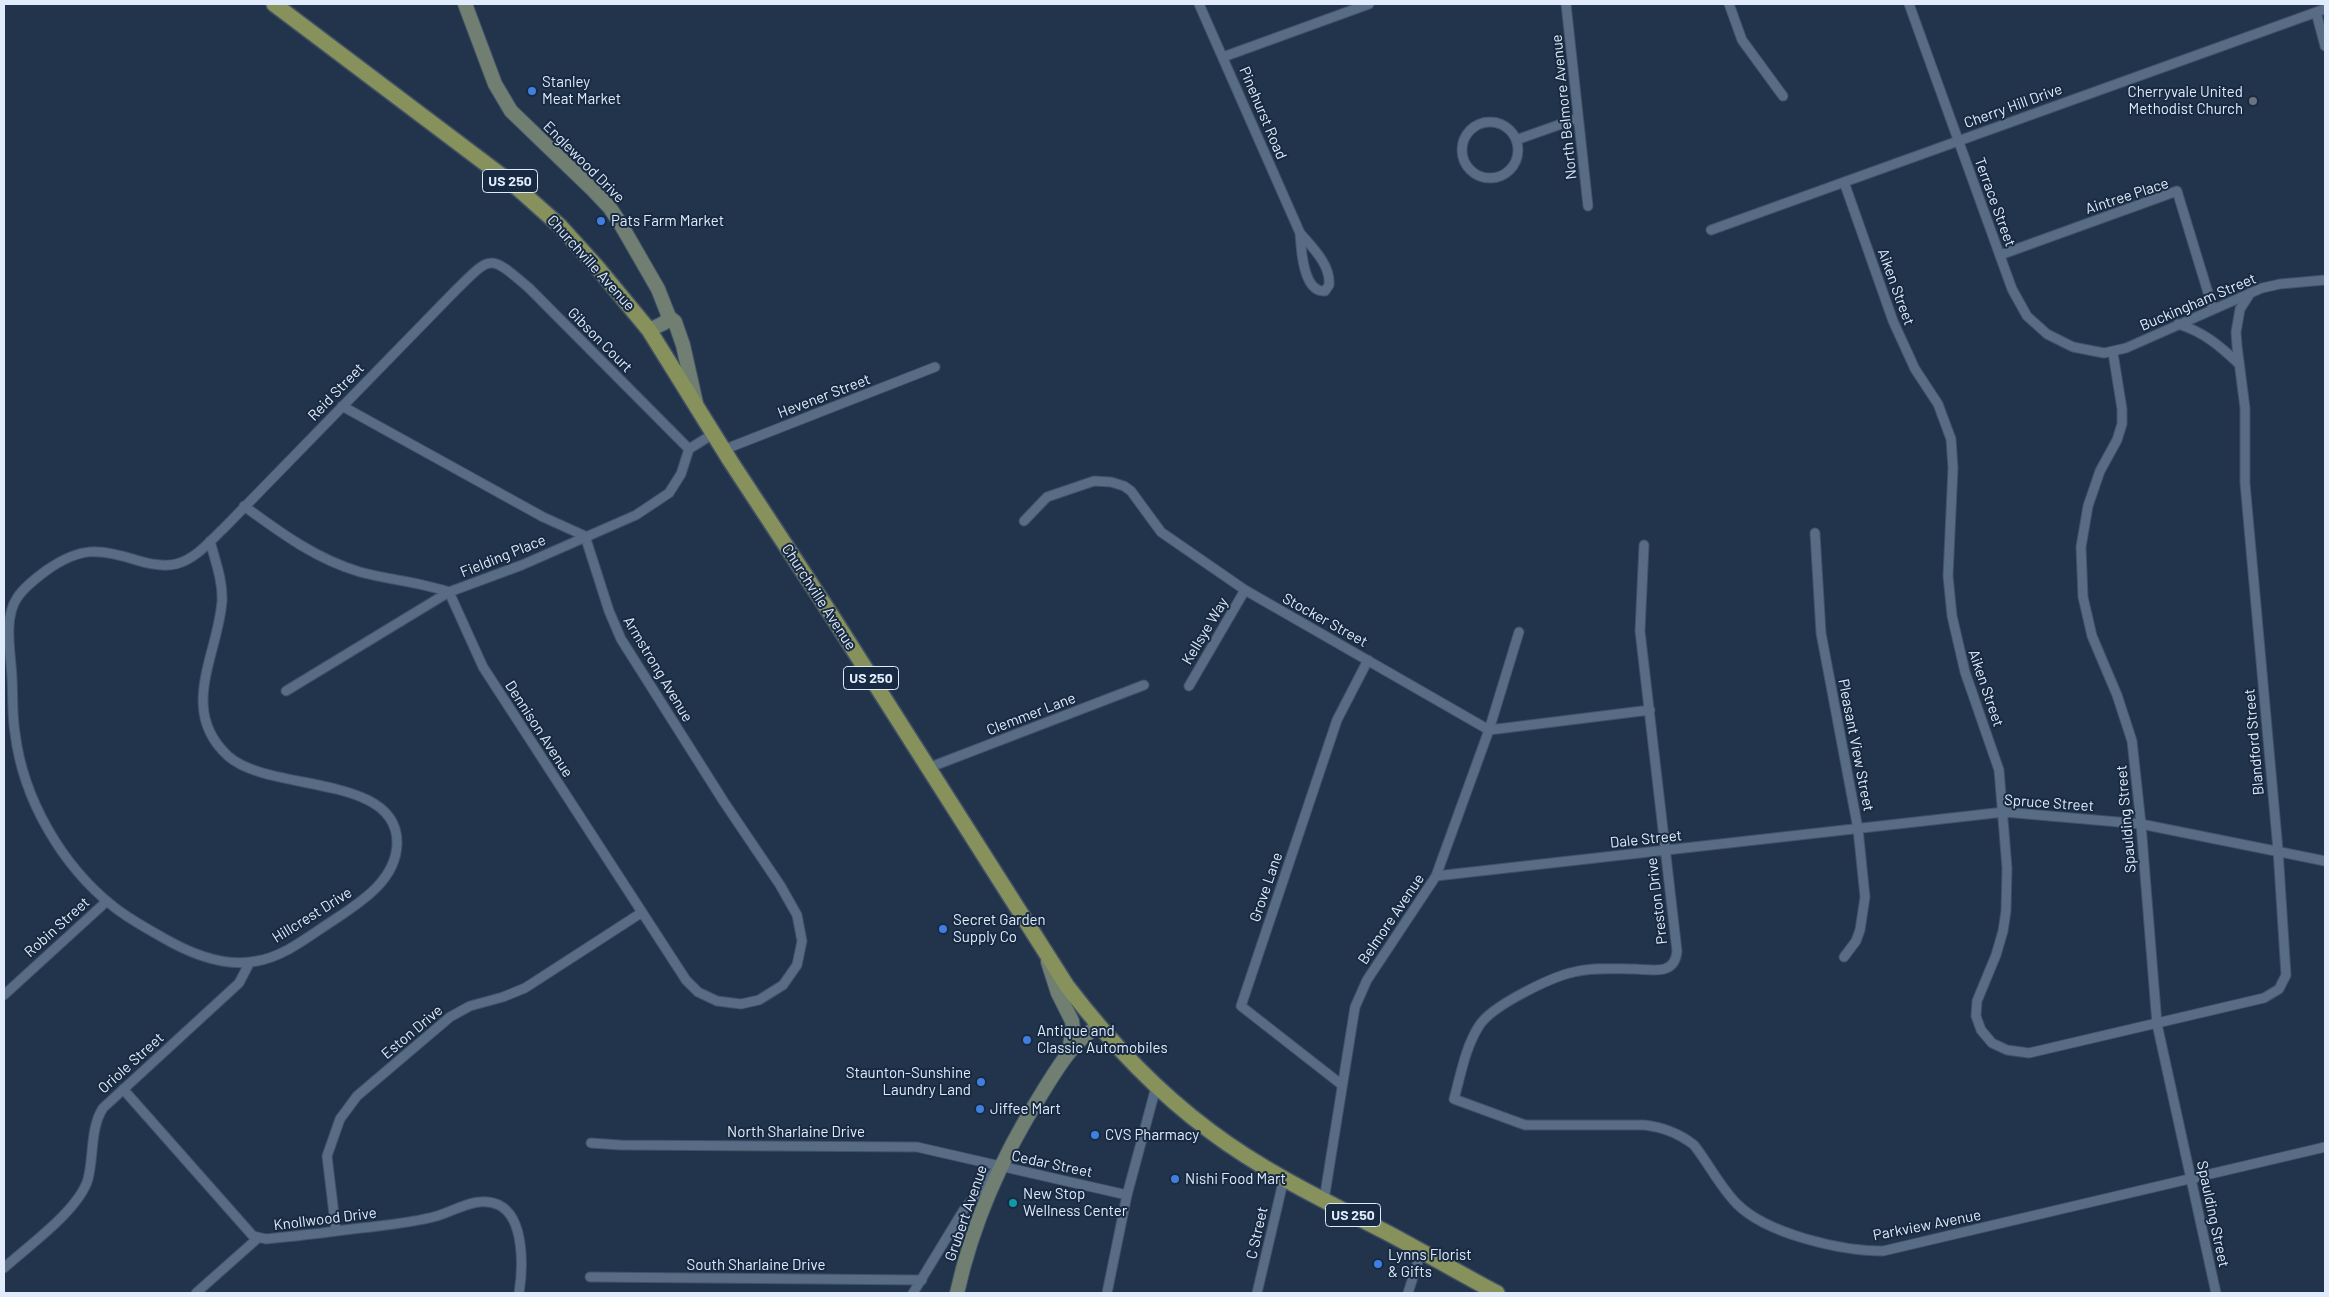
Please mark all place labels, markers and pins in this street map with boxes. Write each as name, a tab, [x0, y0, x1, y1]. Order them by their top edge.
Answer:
place label: Stanley Meat Market	[542, 73, 621, 108]
place label: Cherryvale United Methodist Church	[2128, 83, 2243, 118]
marker: Stanley Meat Market	[526, 85, 538, 97]
marker: Cherryvale United Methodist Church	[2247, 95, 2259, 107]
place label: Pats Farm Market	[611, 212, 724, 230]
marker: Pats Farm Market	[595, 215, 607, 227]
place label: Secret Garden Supply Co	[953, 911, 1046, 946]
marker: Secret Garden Supply Co	[937, 923, 949, 935]
place label: Antique and Classic Automobiles	[1037, 1022, 1168, 1057]
marker: Antique and Classic Automobiles	[1021, 1034, 1033, 1046]
place label: Staunton-Sunshine Laundry Land	[846, 1064, 971, 1099]
marker: Staunton-Sunshine Laundry Land	[975, 1076, 987, 1088]
place label: Jiffee Mart	[990, 1100, 1061, 1118]
marker: Jiffee Mart	[974, 1103, 986, 1115]
place label: CVS Pharmacy	[1105, 1126, 1199, 1144]
marker: CVS Pharmacy	[1089, 1129, 1101, 1141]
place label: Nishi Food Mart	[1185, 1170, 1286, 1188]
marker: Nishi Food Mart	[1169, 1173, 1181, 1185]
place label: New Stop Wellness Center	[1023, 1185, 1127, 1220]
marker: New Stop Wellness Center	[1007, 1197, 1019, 1209]
place label: Lynns Florist & Gifts	[1388, 1246, 1472, 1281]
marker: Lynns Florist & Gifts	[1372, 1258, 1384, 1270]

